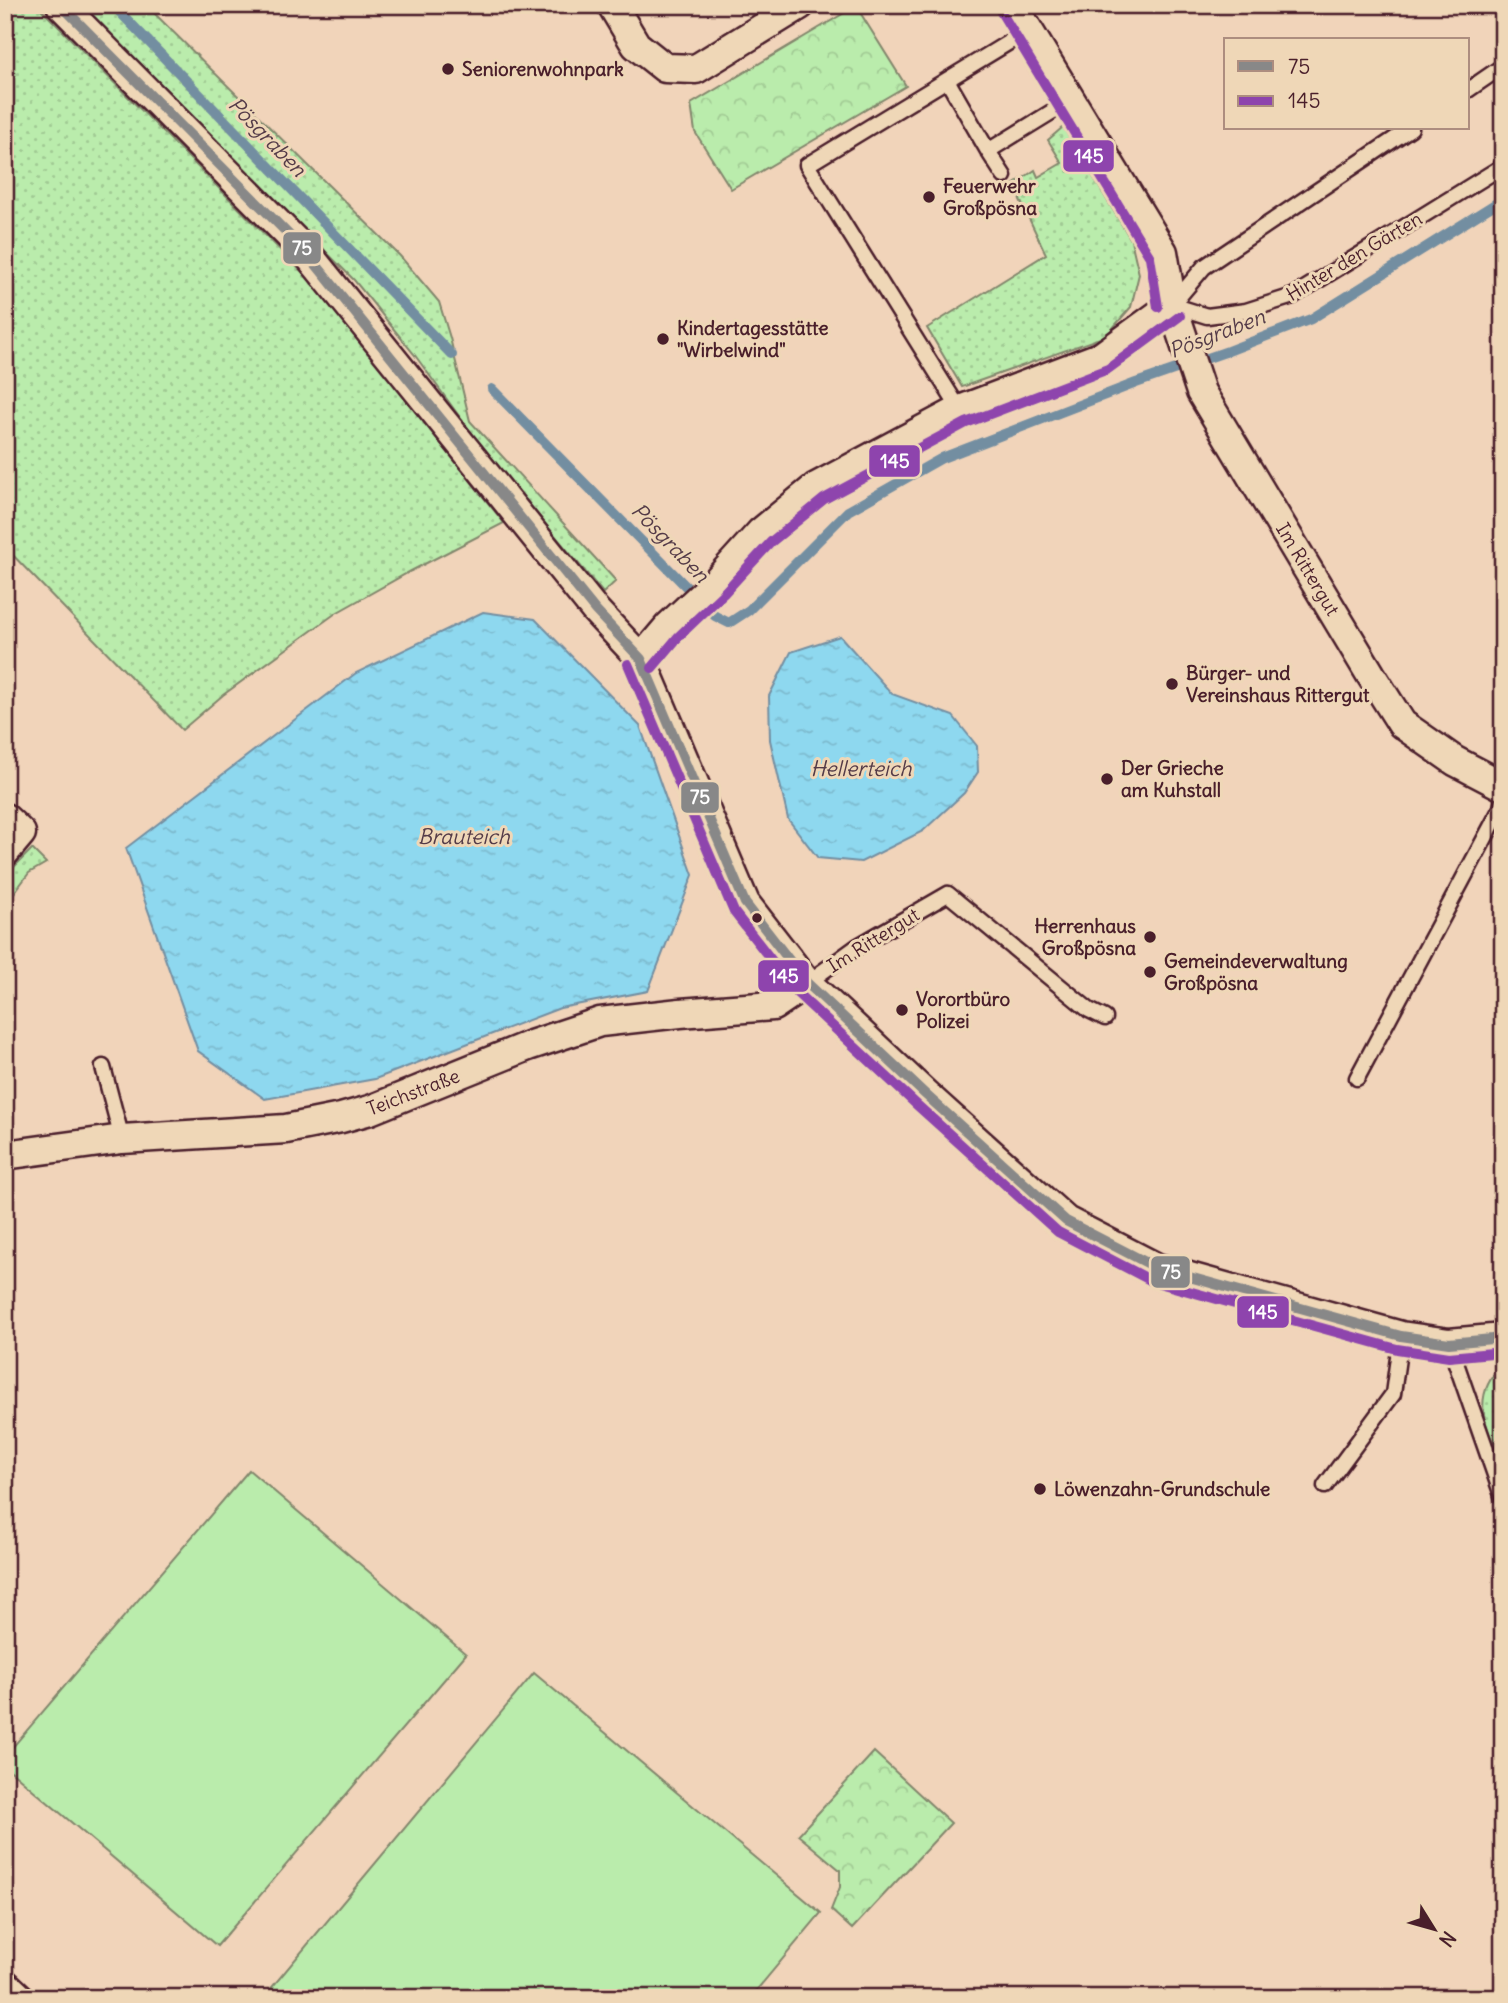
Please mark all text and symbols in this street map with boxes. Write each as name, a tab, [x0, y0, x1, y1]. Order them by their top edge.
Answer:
legend	[1224, 38, 1470, 130]
text: 75	[1288, 53, 1310, 80]
place label: Seniorenwohnpark	[462, 57, 624, 81]
marker: Seniorenwohnpark	[440, 61, 456, 77]
text: 145	[1288, 87, 1321, 114]
water label: Pösgraben	[223, 91, 313, 183]
line badge: 145	[1062, 139, 1115, 173]
text: 145	[1074, 144, 1104, 168]
place label: Feuerwehr Großpösna	[943, 174, 1037, 220]
marker: Feuerwehr Großpösna	[921, 189, 937, 205]
street label: Hinter den Gärten	[1282, 206, 1426, 306]
line badge: 75	[282, 231, 322, 265]
text: 75	[292, 236, 312, 260]
water label: Pösgraben	[1165, 303, 1269, 364]
place label: Kindertagesstätte "Wirbelwind"	[677, 316, 828, 362]
marker: Kindertagesstätte "Wirbelwind"	[655, 331, 671, 347]
line badge: 145	[868, 444, 921, 478]
text: 145	[880, 449, 910, 473]
water label: Pösgraben	[626, 497, 716, 589]
street label: Im Rittergut	[1271, 518, 1345, 620]
place label: Bürger- und Vereinshaus Rittergut	[1186, 661, 1370, 707]
marker: Bürger- und Vereinshaus Rittergut	[1164, 676, 1180, 692]
water label: Hellerteich	[810, 755, 912, 782]
place label: Der Grieche am Kuhstall	[1121, 756, 1224, 802]
marker: Der Grieche am Kuhstall	[1099, 771, 1115, 787]
line badge: 75	[680, 781, 720, 814]
text: 75	[690, 785, 710, 809]
water label: Brauteich	[418, 823, 511, 850]
street label: Im Rittergut	[822, 902, 924, 978]
unlabelled marker	[750, 911, 764, 925]
place label: Herrenhaus Großpösna	[1035, 914, 1136, 960]
marker: Herrenhaus Großpösna	[1142, 929, 1158, 945]
place label: Gemeindeverwaltung Großpösna	[1164, 949, 1348, 995]
line badge: 145	[757, 959, 810, 993]
text: 145	[769, 964, 799, 988]
marker: Gemeindeverwaltung Großpösna	[1142, 964, 1158, 980]
place label: Vorortbüro Polizei	[916, 987, 1010, 1033]
marker: Vorortbüro Polizei	[894, 1002, 910, 1018]
street label: Teichstraße	[363, 1063, 463, 1121]
line badge: 75	[1150, 1255, 1191, 1289]
text: 75	[1161, 1260, 1181, 1284]
line badge: 145	[1236, 1295, 1290, 1329]
text: 145	[1248, 1300, 1278, 1324]
place label: Löwenzahn-Grundschule	[1054, 1477, 1270, 1501]
marker: Löwenzahn-Grundschule	[1032, 1481, 1048, 1497]
north arrow	[1400, 1895, 1470, 1965]
text: N	[1434, 1927, 1461, 1952]

